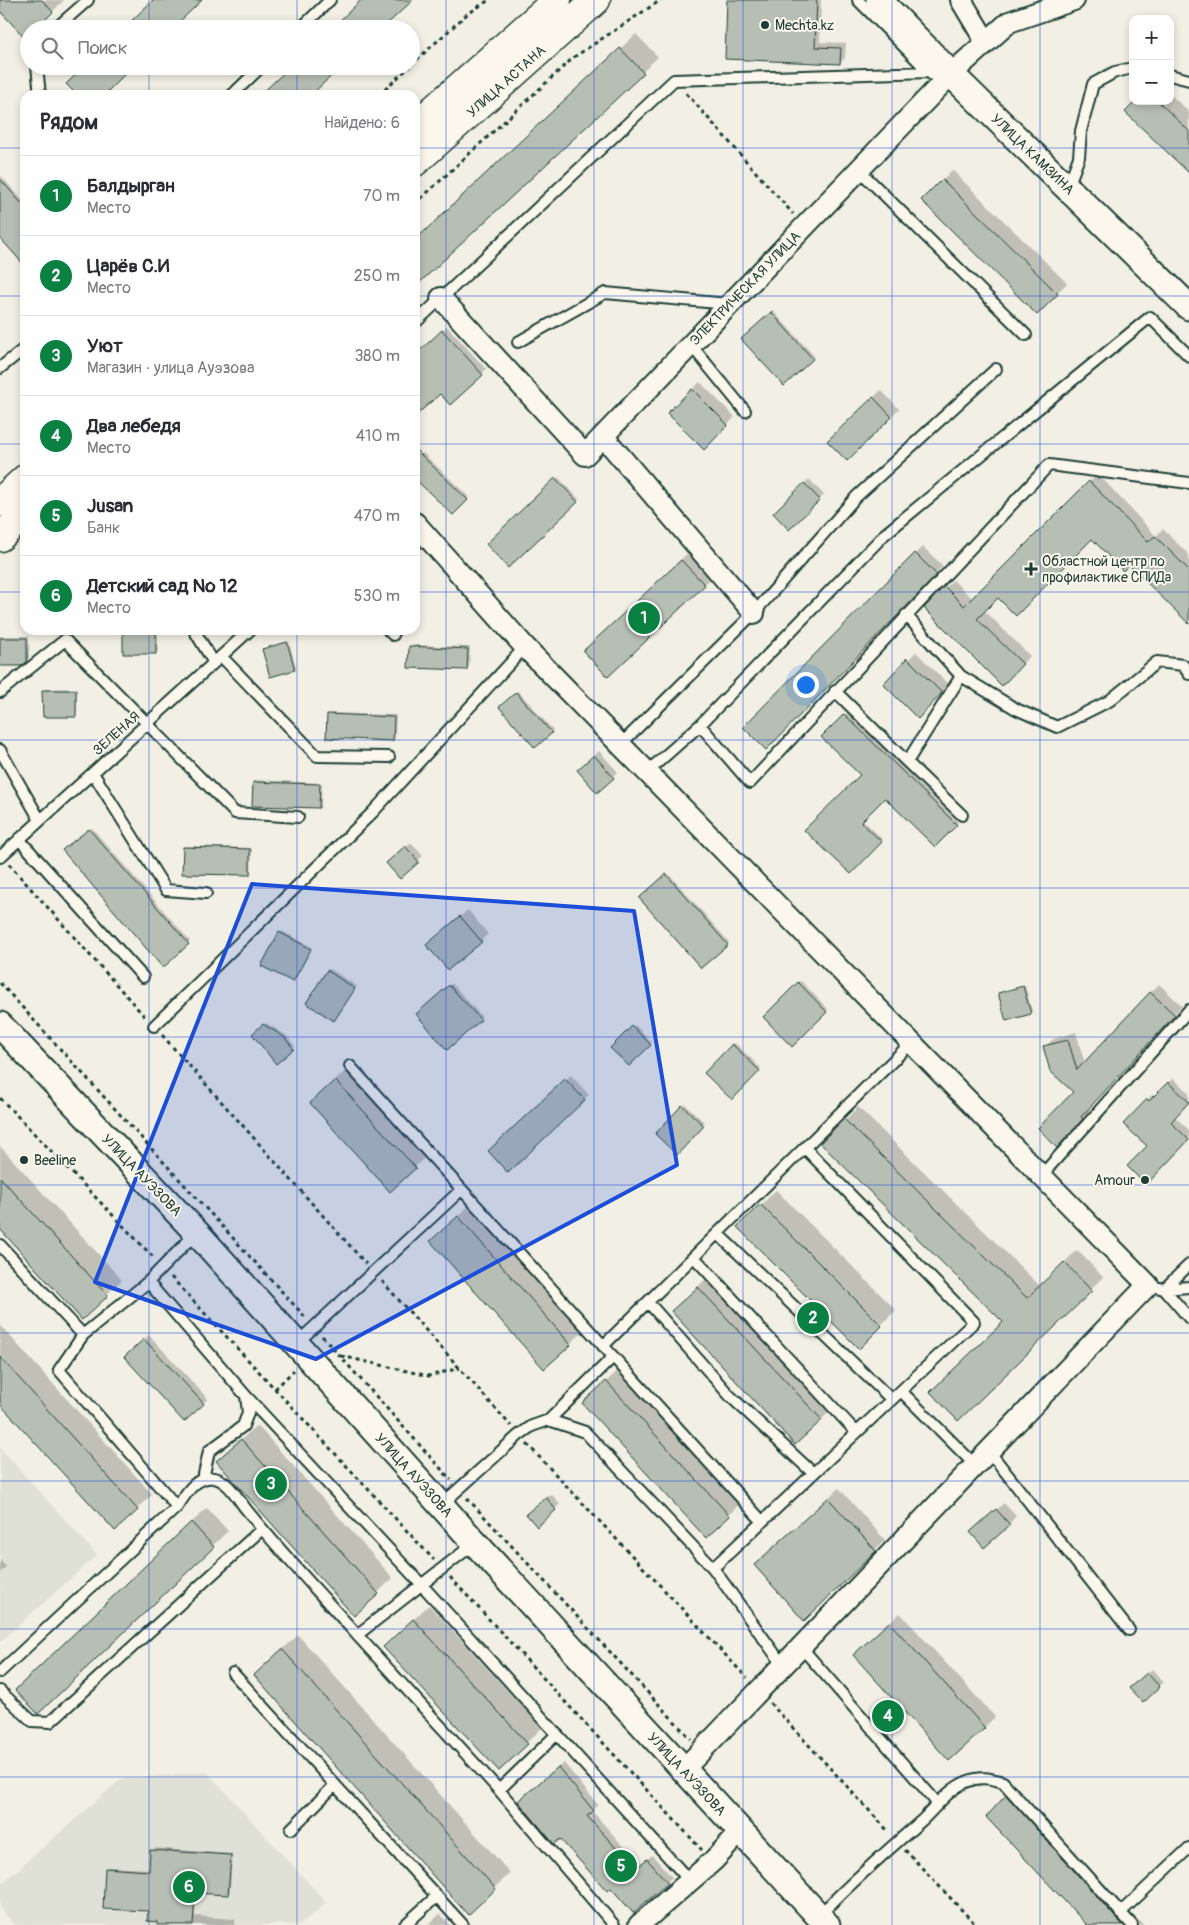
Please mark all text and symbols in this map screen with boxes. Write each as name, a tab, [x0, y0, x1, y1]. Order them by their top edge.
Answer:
map controls	[1129, 15, 1174, 105]
button: +	[1129, 15, 1174, 60]
place label: Mechta.kz	[775, 17, 834, 34]
marker: Mechta.kz	[759, 19, 771, 31]
search box	[20, 20, 420, 75]
icon: search	[38, 34, 66, 62]
text: Поиск	[78, 36, 128, 60]
street label: УЛИЦА АСТАНА	[464, 42, 549, 121]
button: −	[1129, 60, 1174, 105]
text: Рядом	[40, 109, 98, 136]
street label: УЛИЦА КАМЗИНА	[987, 110, 1078, 198]
text: Найдено: 6	[324, 113, 400, 133]
text: Балдырган	[87, 174, 175, 198]
text: 1	[53, 186, 59, 206]
text: 70 m	[363, 186, 400, 206]
text: Место	[87, 198, 131, 218]
street label: ЭЛЕКТРИЧЕСКАЯ УЛИЦА	[686, 228, 804, 349]
text: Царёв С.И	[87, 254, 169, 278]
text: 2	[52, 266, 60, 286]
text: 250 m	[354, 266, 400, 286]
text: Место	[87, 278, 131, 298]
text: Уют	[87, 334, 123, 358]
text: 3	[52, 346, 60, 366]
text: 380 m	[354, 346, 400, 366]
text: Магазин · улица Ауэзова	[87, 358, 255, 378]
text: Два лебедя	[87, 414, 181, 438]
text: 4	[51, 426, 61, 446]
text: 410 m	[356, 426, 400, 446]
text: Место	[87, 438, 131, 458]
text: Jusan	[87, 494, 133, 518]
text: 5	[52, 506, 60, 526]
text: 470 m	[354, 506, 400, 526]
text: Банк	[87, 518, 120, 538]
place label: Областной центр по профилактике СПИДа	[1042, 553, 1171, 586]
marker: Областной центр по профилактике СПИДа	[1024, 562, 1038, 576]
text: Детский сад № 12	[87, 574, 238, 598]
text: 6	[51, 586, 61, 606]
text: 530 m	[354, 586, 400, 606]
text: Место	[87, 598, 131, 618]
pin: 1	[628, 599, 660, 637]
your location	[793, 672, 819, 698]
street label: ЗЕЛЕНАЯ	[89, 708, 143, 759]
street label: УЛИЦА АУЭЗОВА	[98, 1131, 185, 1220]
place label: Beeline	[34, 1152, 76, 1169]
marker: Beeline	[18, 1154, 30, 1166]
place label: Amour	[1094, 1172, 1135, 1189]
marker: Amour	[1139, 1174, 1151, 1186]
pin: 2	[797, 1299, 829, 1337]
street label: УЛИЦА АУЭЗОВА	[371, 1430, 456, 1521]
pin: 3	[255, 1465, 287, 1503]
pin: 4	[872, 1697, 904, 1735]
street label: УЛИЦА АУЭЗОВА	[644, 1729, 729, 1819]
pin: 5	[605, 1847, 637, 1885]
pin: 6	[173, 1868, 205, 1906]

